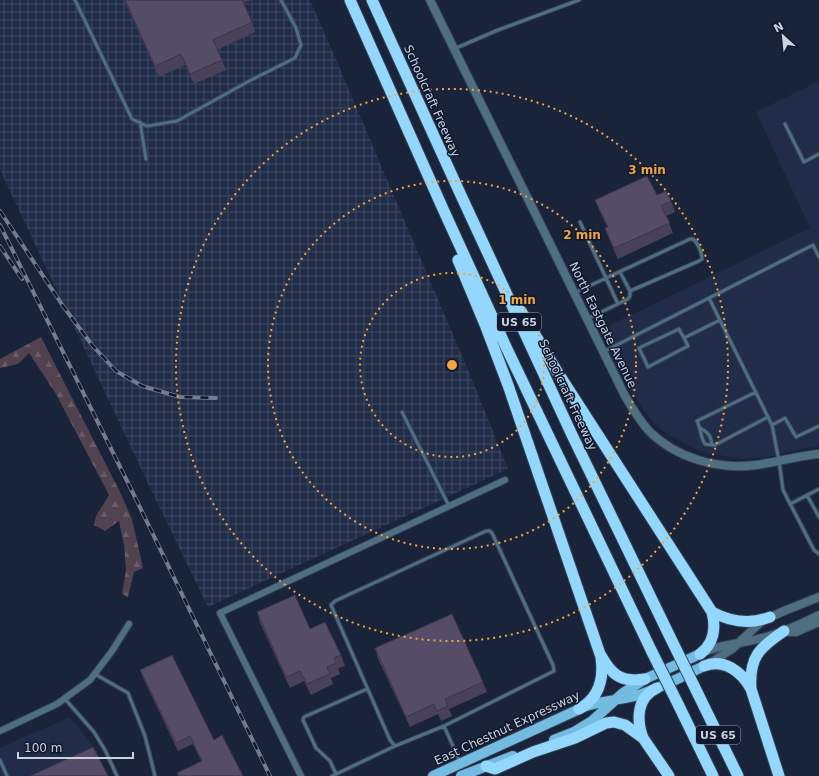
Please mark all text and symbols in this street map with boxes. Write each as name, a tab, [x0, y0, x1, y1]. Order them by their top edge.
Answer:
north arrow	[763, 16, 803, 56]
text: N	[772, 20, 786, 35]
street label: Schoolcraft Freeway	[401, 43, 463, 159]
text: 3 min	[628, 163, 666, 177]
text: 2 min	[563, 228, 601, 242]
street label: North Eastgate Avenue	[566, 260, 640, 390]
text: 1 min	[498, 293, 536, 307]
road number: US 65	[497, 313, 541, 331]
street label: Schoolcraft Freeway	[536, 337, 600, 453]
centre of rings	[445, 358, 459, 372]
street label: East Chestnut Expressway	[432, 688, 582, 768]
road number: US 65	[696, 726, 740, 744]
scale bar	[18, 734, 133, 760]
text: 100 m	[24, 741, 62, 755]

